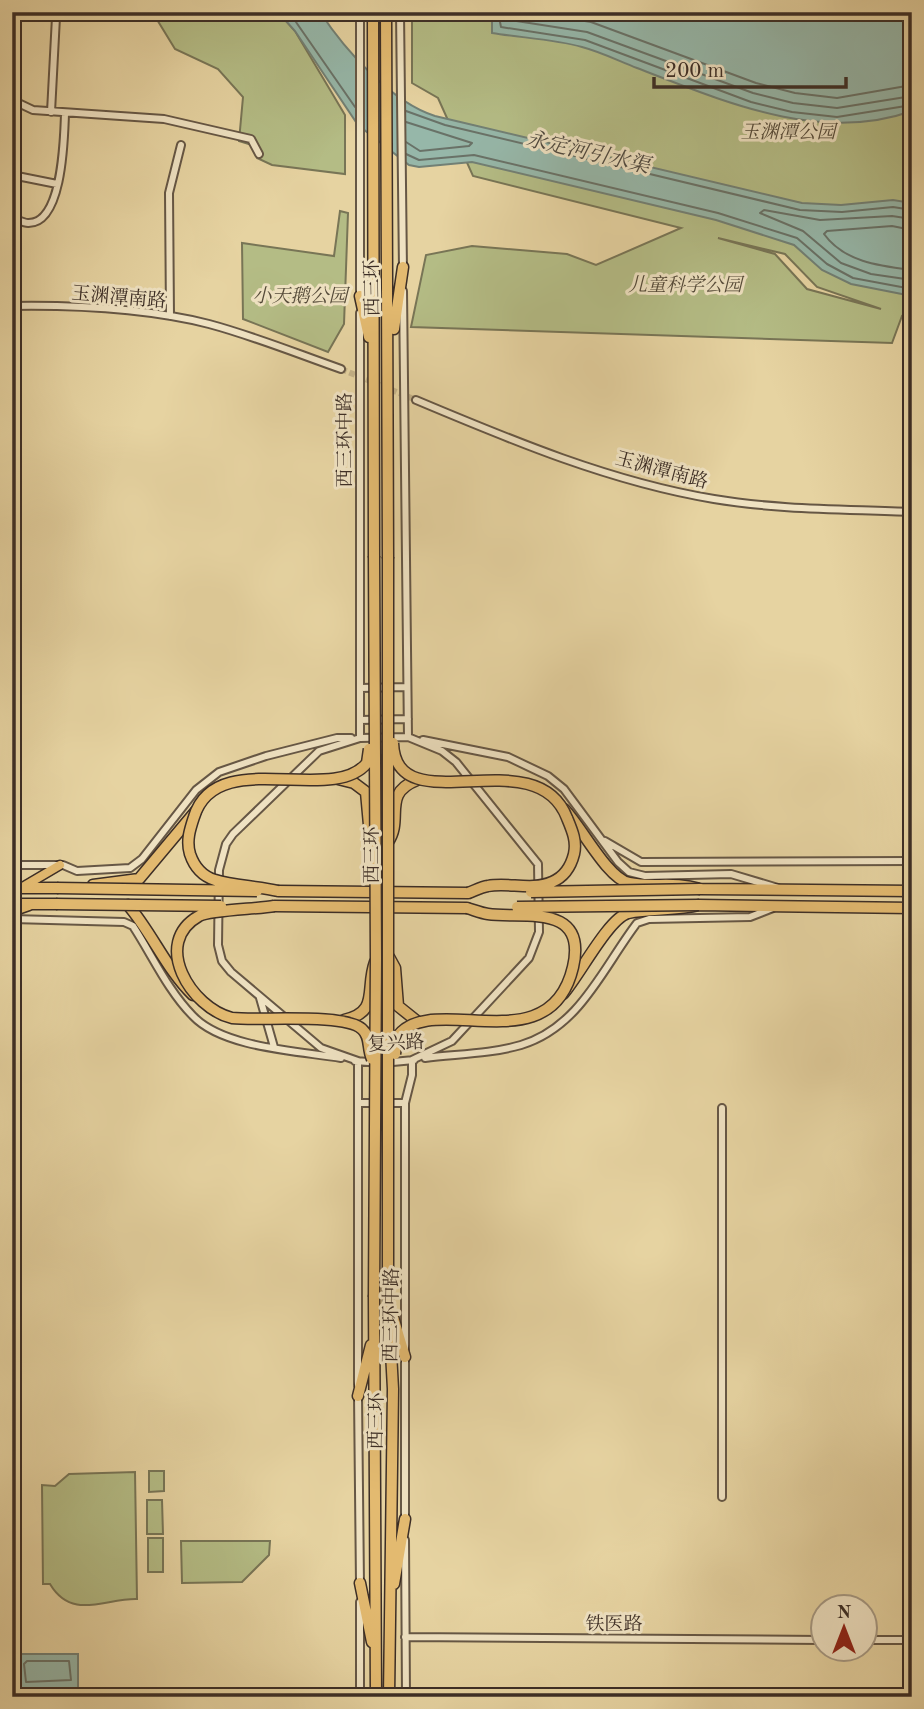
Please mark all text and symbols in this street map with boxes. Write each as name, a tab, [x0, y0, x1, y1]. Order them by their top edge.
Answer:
scale bar	[654, 46, 847, 90]
text: 200 m	[665, 61, 724, 82]
park label: 玉渊潭公园	[740, 122, 838, 143]
water label: 永定河引水渠	[524, 127, 655, 179]
street label: 西三环	[362, 259, 383, 317]
park label: 儿童科学公园	[628, 274, 745, 296]
street label: 玉渊潭南路	[71, 282, 167, 312]
park label: 小天鹅公园	[252, 286, 350, 307]
street label: 西三环中路	[335, 392, 356, 488]
street label: 玉渊潭南路	[613, 447, 710, 493]
street label: 西三环	[362, 826, 383, 884]
street label: 复兴路	[367, 1032, 425, 1055]
street label: 西三环中路	[380, 1267, 403, 1363]
street label: 西三环	[366, 1392, 387, 1450]
north arrow	[808, 1594, 878, 1664]
text: N	[837, 1604, 852, 1623]
street label: 铁医路	[585, 1614, 643, 1635]

